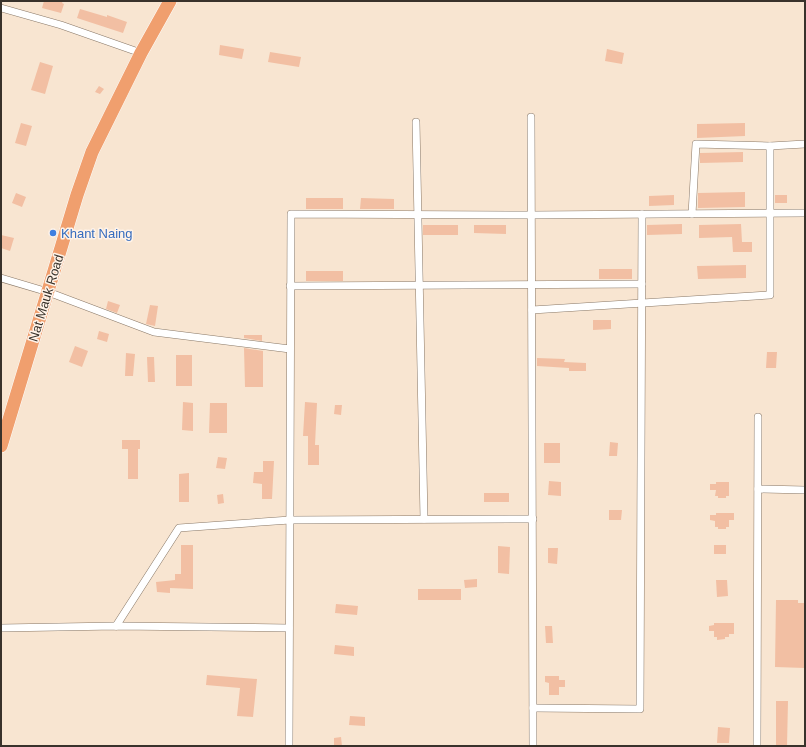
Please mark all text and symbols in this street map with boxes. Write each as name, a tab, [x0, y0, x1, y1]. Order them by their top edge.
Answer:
place label: Khant Naing	[61, 226, 133, 241]
marker: Khant Naing	[48, 228, 58, 238]
street label: Nat Mauk Road	[26, 253, 66, 343]

